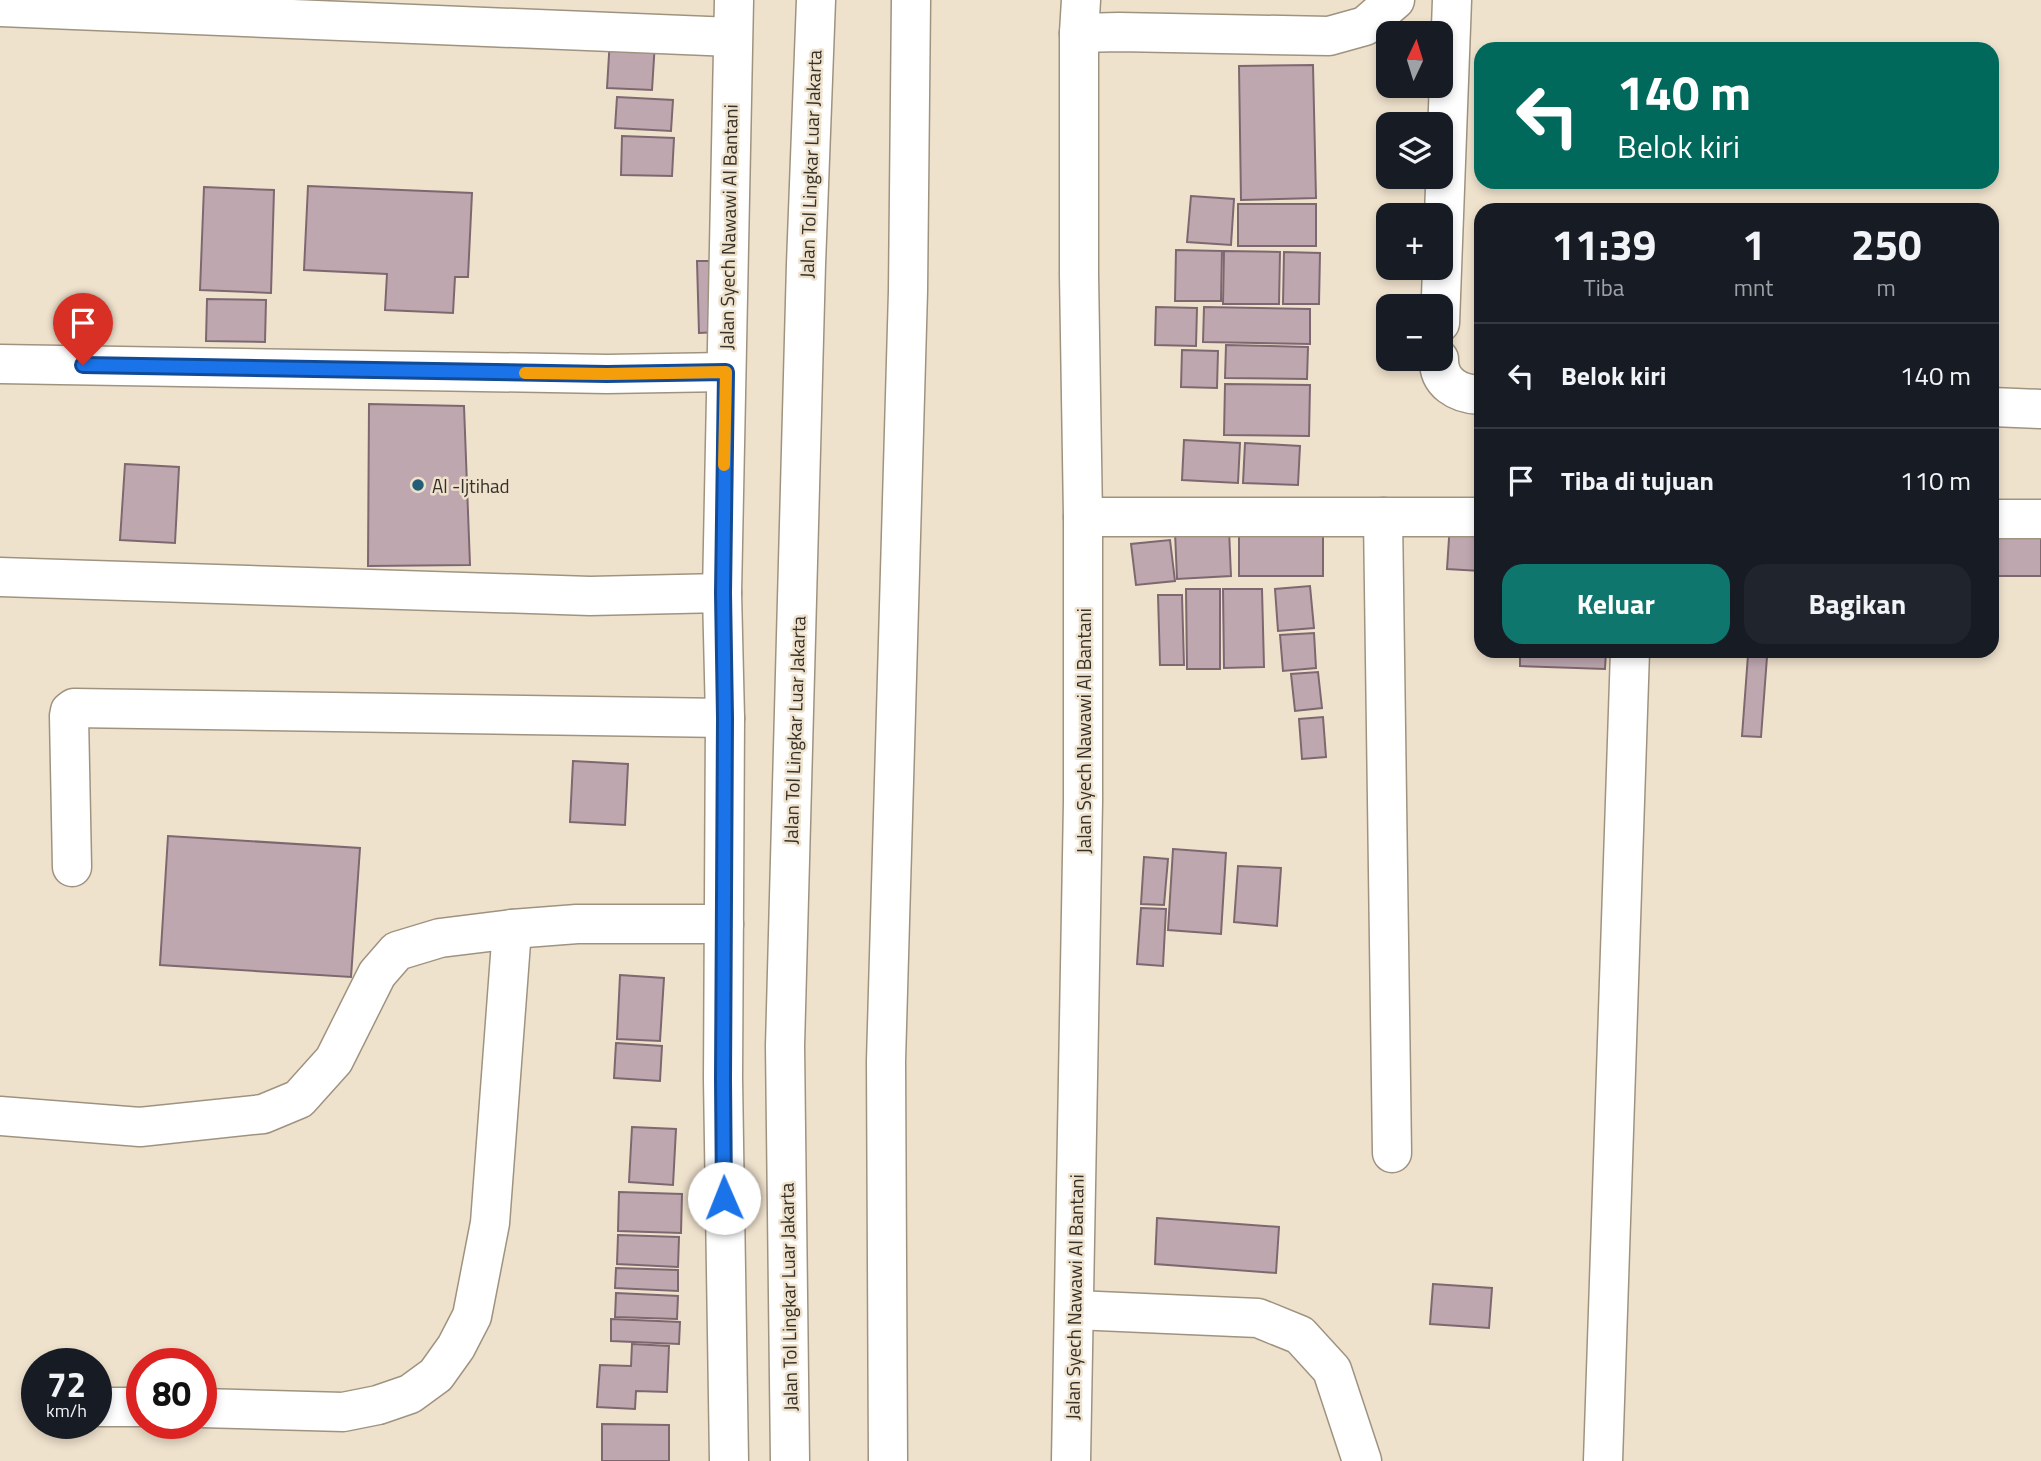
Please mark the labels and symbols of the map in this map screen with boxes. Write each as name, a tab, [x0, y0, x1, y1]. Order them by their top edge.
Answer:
north arrow	[1376, 21, 1452, 98]
street label: Jalan Tol Lingkar Luar Jakarta	[792, 49, 828, 279]
street label: Jalan Syech Nawawi Al Bantani	[711, 104, 745, 350]
pin	[53, 293, 113, 365]
place label: Al -Ijtihad	[432, 471, 510, 500]
marker: Al -Ijtihad	[410, 477, 426, 493]
street label: Jalan Syech Nawawi Al Bantani	[1069, 608, 1098, 854]
street label: Jalan Tol Lingkar Luar Jakarta	[776, 615, 812, 845]
position arrow	[687, 1161, 761, 1235]
street label: Jalan Syech Nawawi Al Bantani	[1057, 1174, 1091, 1420]
street label: Jalan Tol Lingkar Luar Jakarta	[772, 1182, 804, 1411]
speed limit sign: 80	[126, 1348, 217, 1439]

